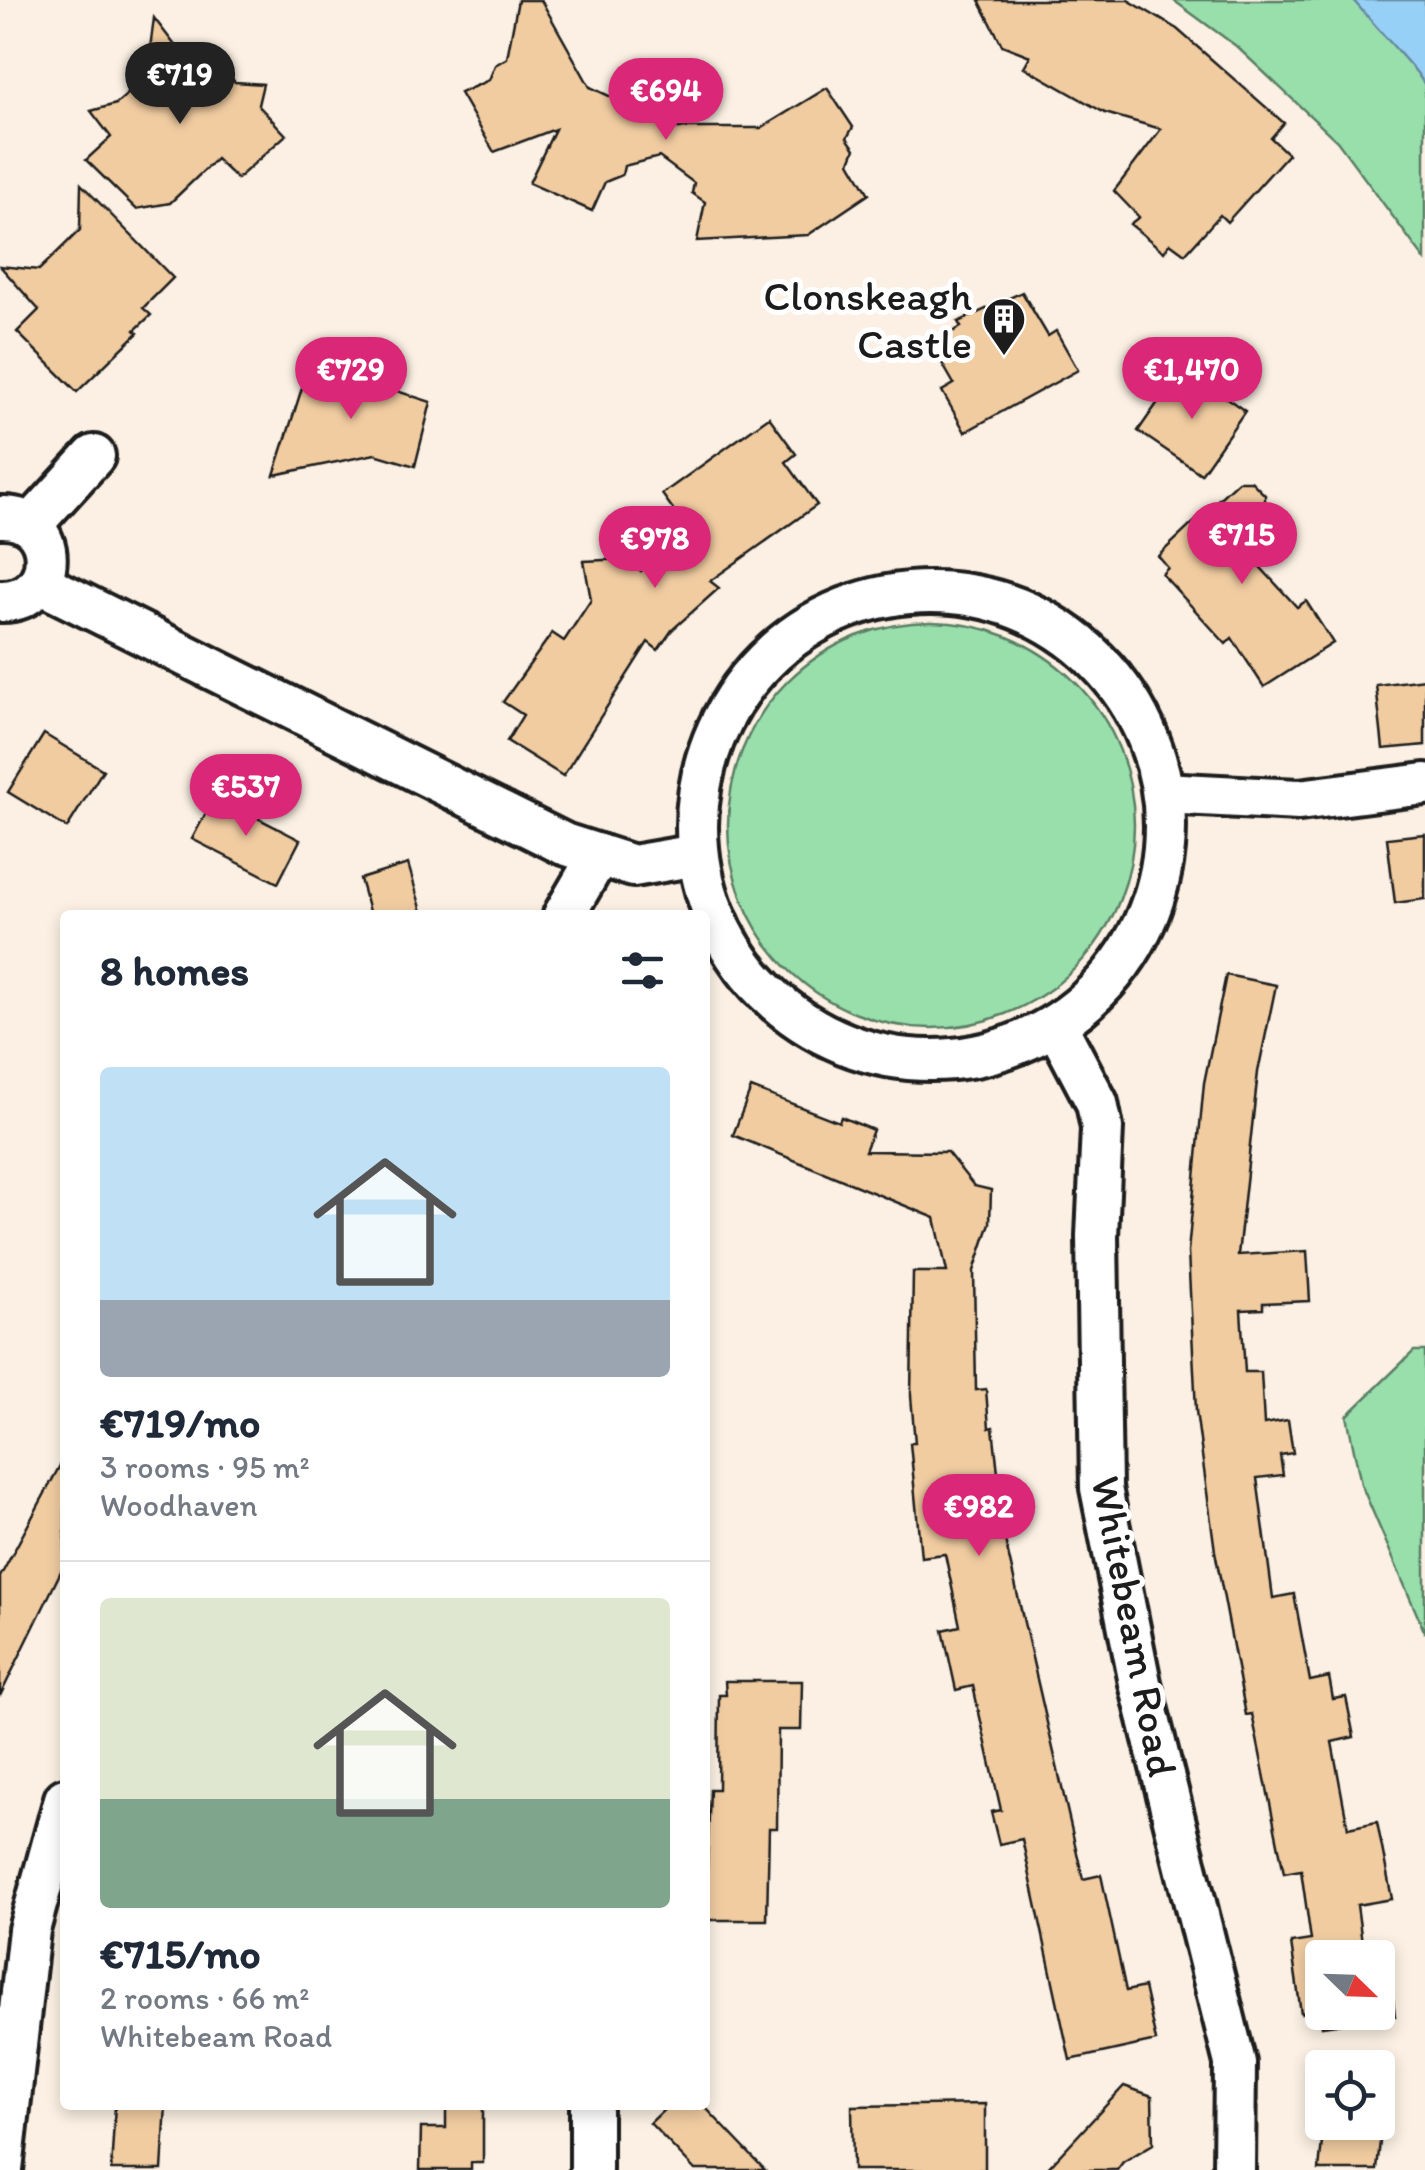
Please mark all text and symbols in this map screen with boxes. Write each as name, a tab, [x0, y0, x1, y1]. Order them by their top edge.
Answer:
pin: €719	[121, 42, 239, 127]
text: €719	[147, 55, 213, 93]
pin: €694	[607, 58, 725, 143]
text: €694	[630, 71, 702, 109]
place label: Clonskeagh Castle	[763, 270, 972, 369]
building icon: Clonskeagh Castle	[981, 296, 1027, 357]
pin: €729	[292, 337, 410, 422]
pin: €1,470	[1111, 337, 1273, 422]
text: €729	[317, 350, 385, 388]
text: €1,470	[1144, 350, 1240, 388]
pin: €715	[1183, 502, 1301, 587]
pin: €978	[596, 506, 714, 591]
text: €715	[1209, 515, 1275, 553]
text: €978	[621, 519, 689, 557]
pin: €537	[187, 754, 305, 839]
text: €537	[212, 767, 280, 805]
icon: filters	[615, 943, 670, 998]
text: 8 homes	[100, 945, 249, 996]
icon: home	[295, 1132, 475, 1312]
text: €719/mo	[100, 1397, 261, 1448]
text: 3 rooms · 95 m²	[100, 1448, 310, 1486]
street label: Whitebeam Road	[1080, 1472, 1189, 1781]
pin: €982	[920, 1474, 1038, 1559]
text: Woodhaven	[100, 1486, 258, 1524]
text: €982	[944, 1487, 1014, 1525]
icon: home	[295, 1663, 475, 1843]
text: €715/mo	[100, 1928, 261, 1979]
north arrow	[1305, 1940, 1395, 2030]
map controls	[1305, 1940, 1395, 2140]
text: 2 rooms · 66 m²	[100, 1979, 310, 2017]
text: Whitebeam Road	[100, 2017, 332, 2055]
button: locate	[1305, 2050, 1395, 2140]

